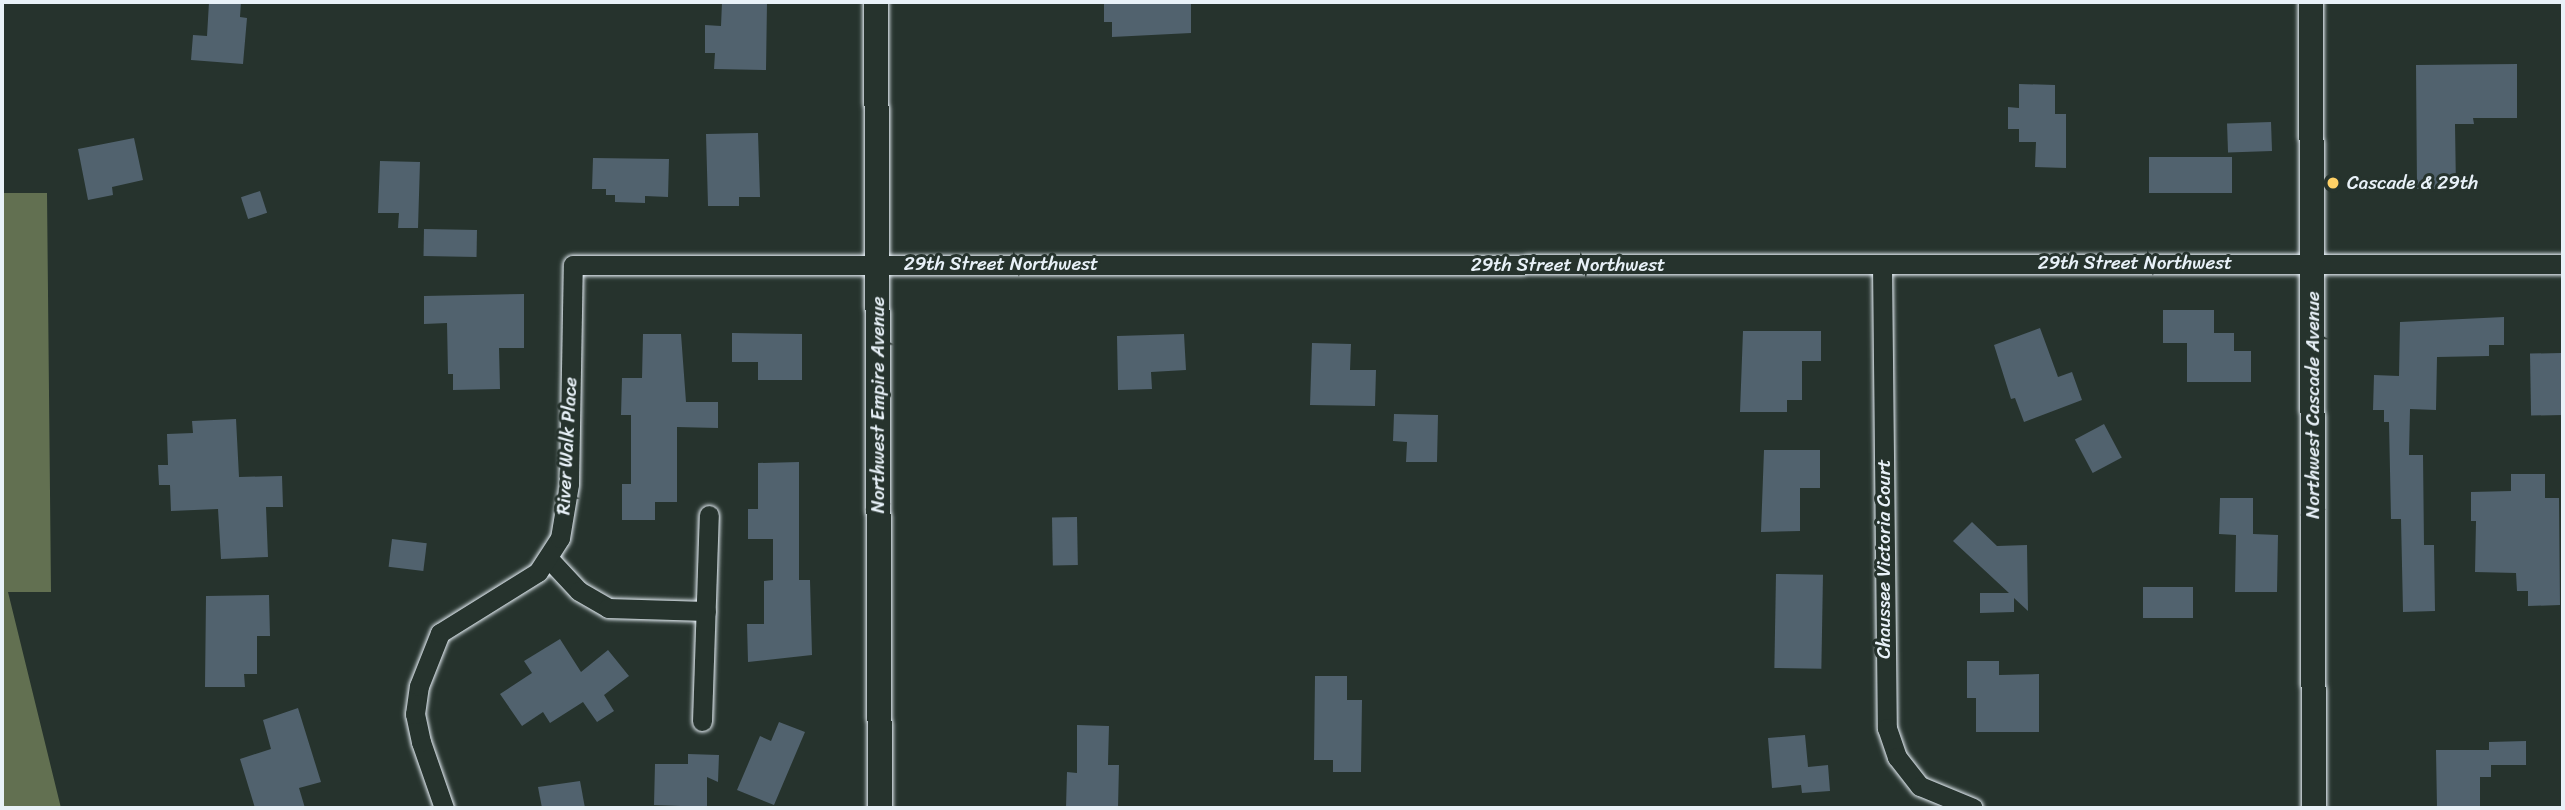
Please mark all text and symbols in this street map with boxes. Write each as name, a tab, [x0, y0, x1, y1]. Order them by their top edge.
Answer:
place label: Cascade & 29th	[2347, 172, 2478, 194]
marker: Cascade & 29th	[2325, 175, 2341, 191]
street label: 29th Street Northwest	[2038, 252, 2232, 274]
street label: 29th Street Northwest	[904, 253, 1098, 275]
street label: 29th Street Northwest	[1471, 254, 1665, 276]
street label: Northwest Cascade Avenue	[2302, 291, 2324, 519]
street label: Northwest Empire Avenue	[867, 297, 889, 513]
street label: River Walk Place	[552, 376, 582, 516]
street label: Chaussee Victoria Court	[1873, 458, 1895, 660]

